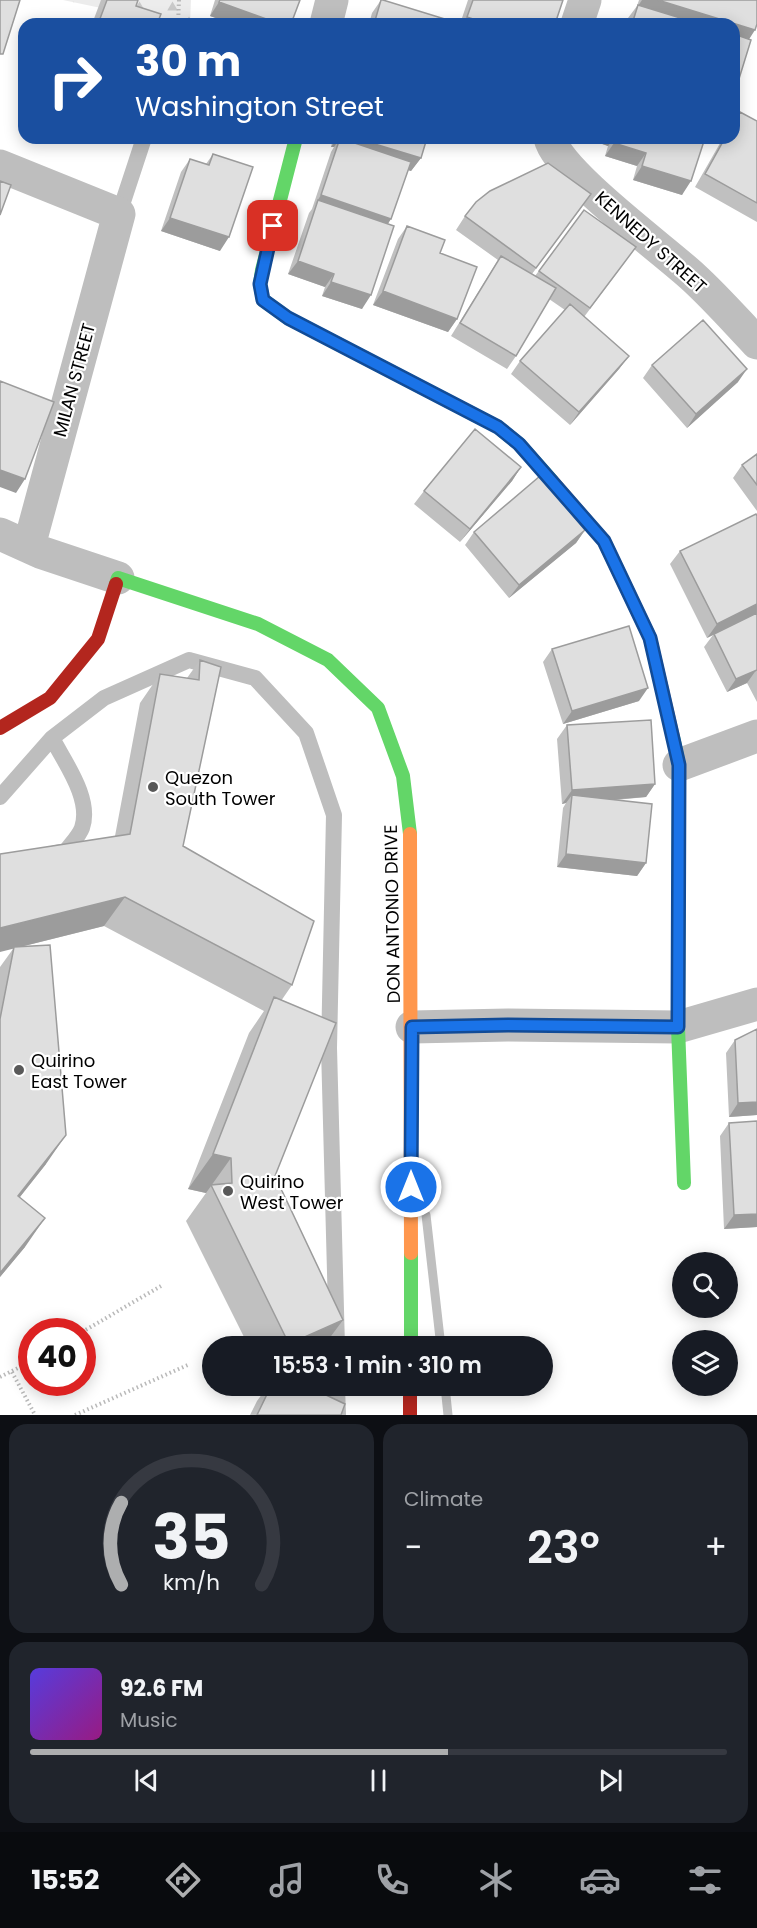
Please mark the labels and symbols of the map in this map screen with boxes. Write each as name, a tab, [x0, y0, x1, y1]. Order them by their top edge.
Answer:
street label: KENNEDY STREET	[590, 185, 712, 299]
pin	[247, 200, 298, 251]
street label: MILAN STREET	[47, 320, 101, 440]
place label: Quezon South Tower	[165, 765, 276, 811]
marker: Quezon South Tower	[146, 780, 160, 794]
street label: DON ANTONIO DRIVE	[378, 825, 406, 1003]
place label: Quirino East Tower	[31, 1048, 127, 1094]
marker: Quirino East Tower	[12, 1063, 26, 1077]
position arrow	[379, 1155, 443, 1219]
place label: Quirino West Tower	[240, 1169, 344, 1215]
marker: Quirino West Tower	[221, 1184, 235, 1198]
speed limit sign: 40	[18, 1318, 96, 1396]

